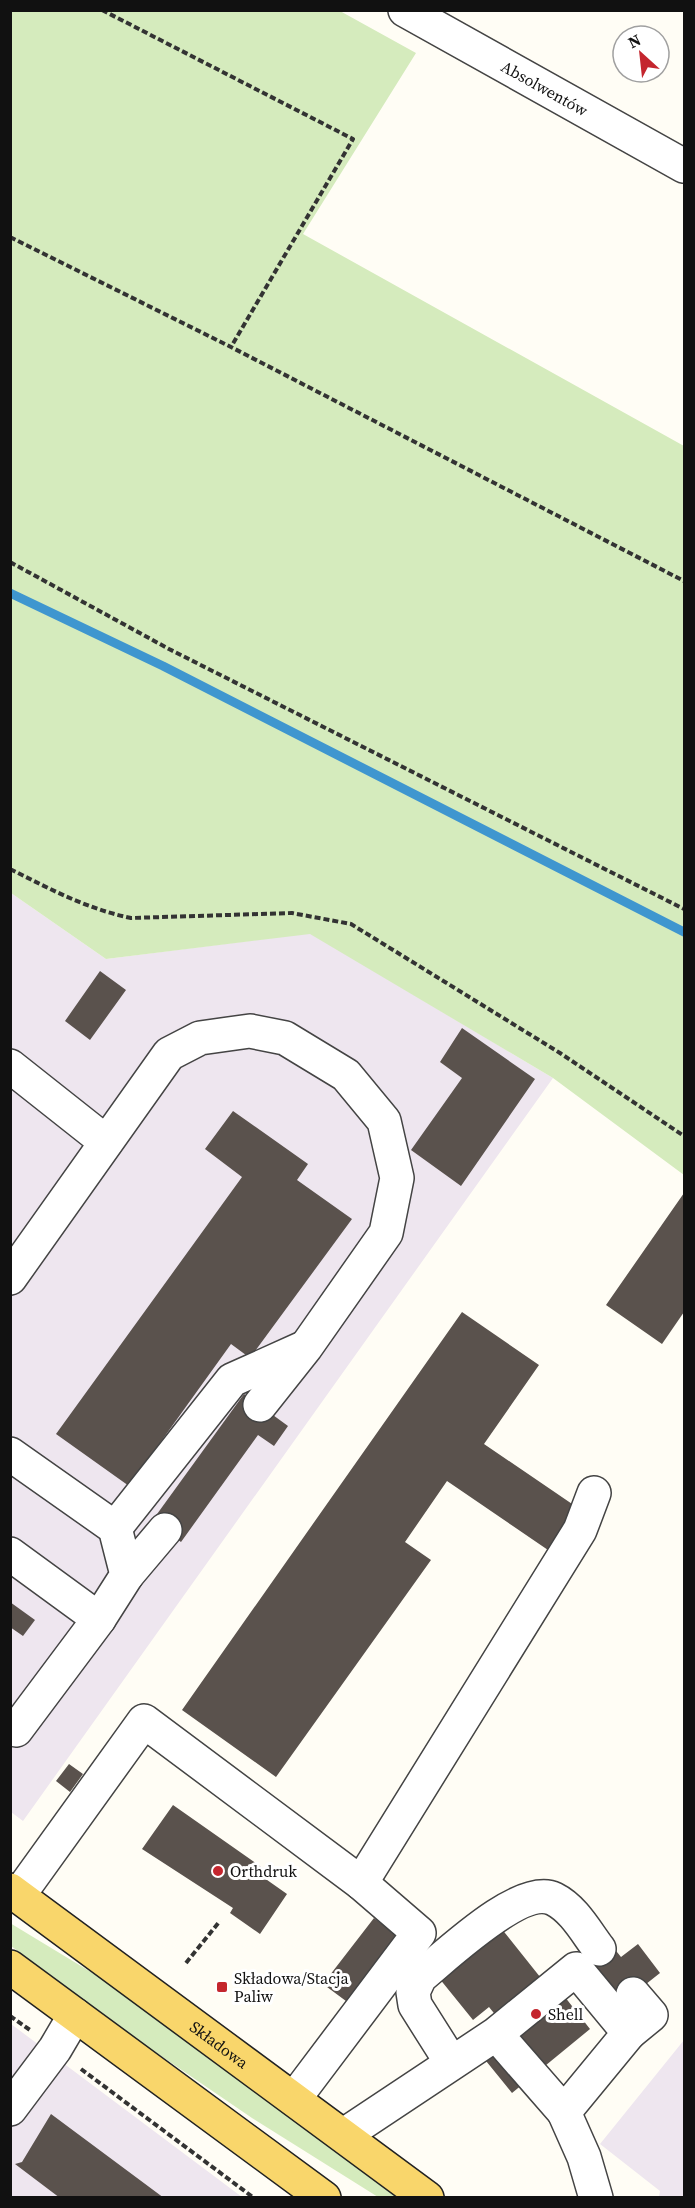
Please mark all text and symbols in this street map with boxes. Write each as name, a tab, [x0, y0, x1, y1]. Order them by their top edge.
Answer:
north arrow	[611, 24, 671, 84]
text: N	[624, 28, 645, 53]
street label: Absolwentów	[497, 55, 593, 121]
place label: Orthdruk	[230, 1860, 297, 1882]
marker: Orthdruk	[211, 1864, 225, 1878]
place label: Składowa/Stacja Paliw	[234, 1967, 349, 2007]
marker: Składowa/Stacja Paliw	[215, 1980, 229, 1994]
place label: Shell	[548, 2003, 583, 2025]
marker: Shell	[529, 2007, 543, 2021]
street label: Składowa	[185, 2016, 254, 2074]

